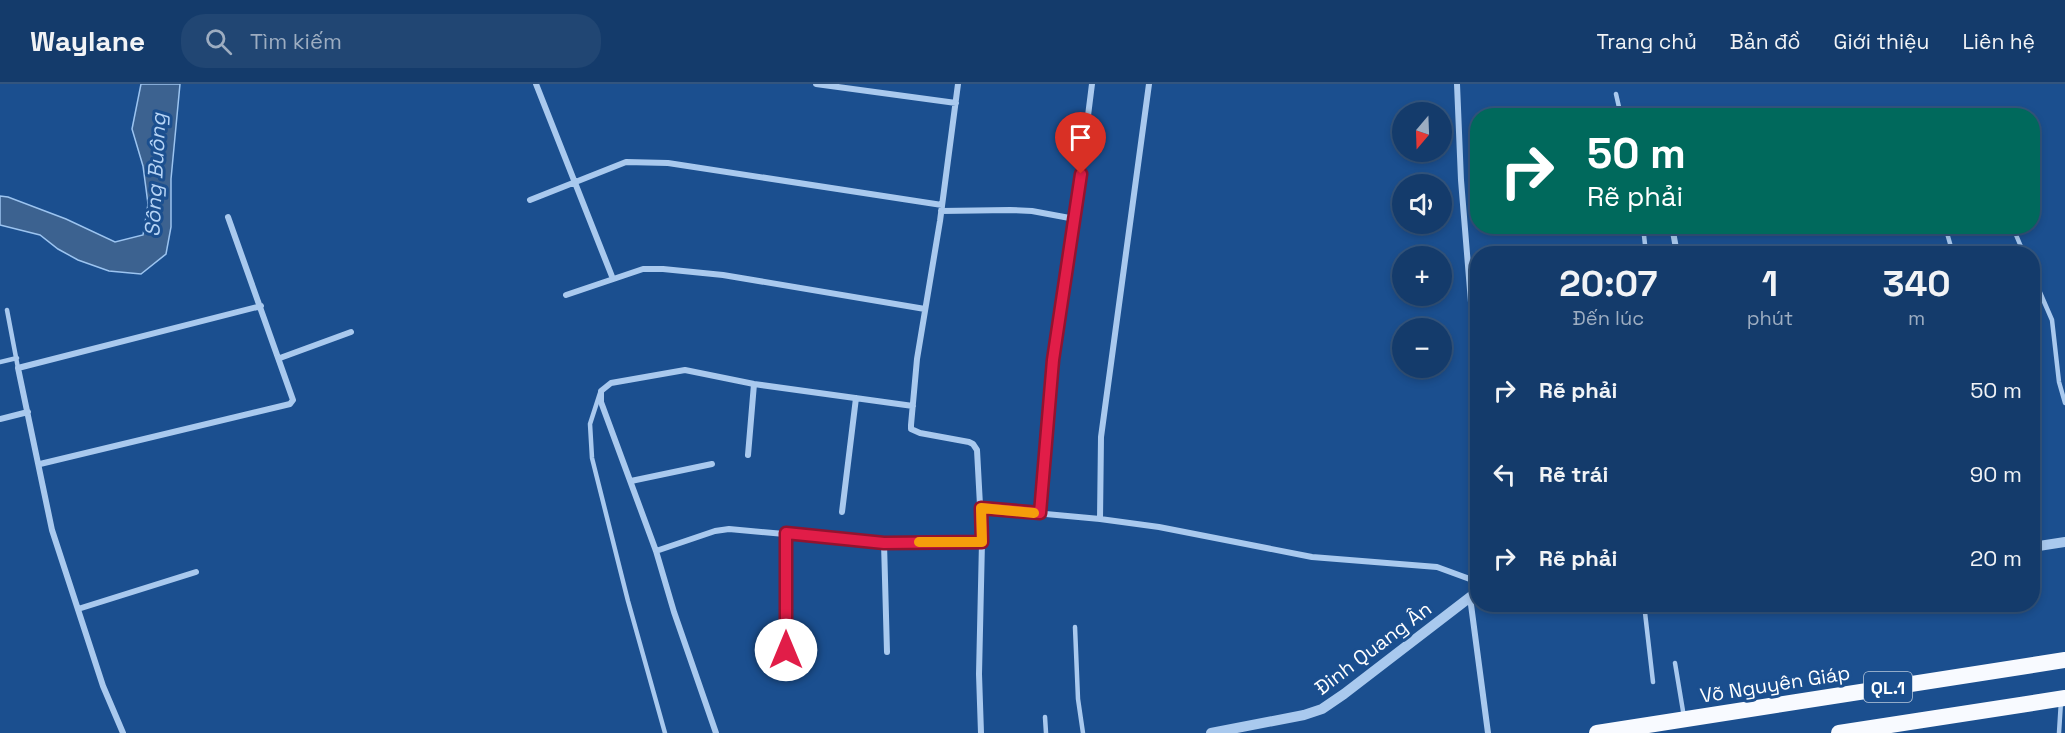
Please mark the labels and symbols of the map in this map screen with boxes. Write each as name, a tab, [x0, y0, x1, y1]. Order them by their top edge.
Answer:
north arrow	[1392, 102, 1452, 162]
water label: Sông Buông	[138, 111, 172, 237]
pin	[1055, 112, 1106, 174]
street label: Đinh Quang Ân	[1309, 596, 1437, 700]
position arrow	[754, 618, 818, 682]
street label: Võ Nguyên Giáp	[1698, 659, 1852, 709]
road number: QL.1	[1864, 672, 1912, 702]

